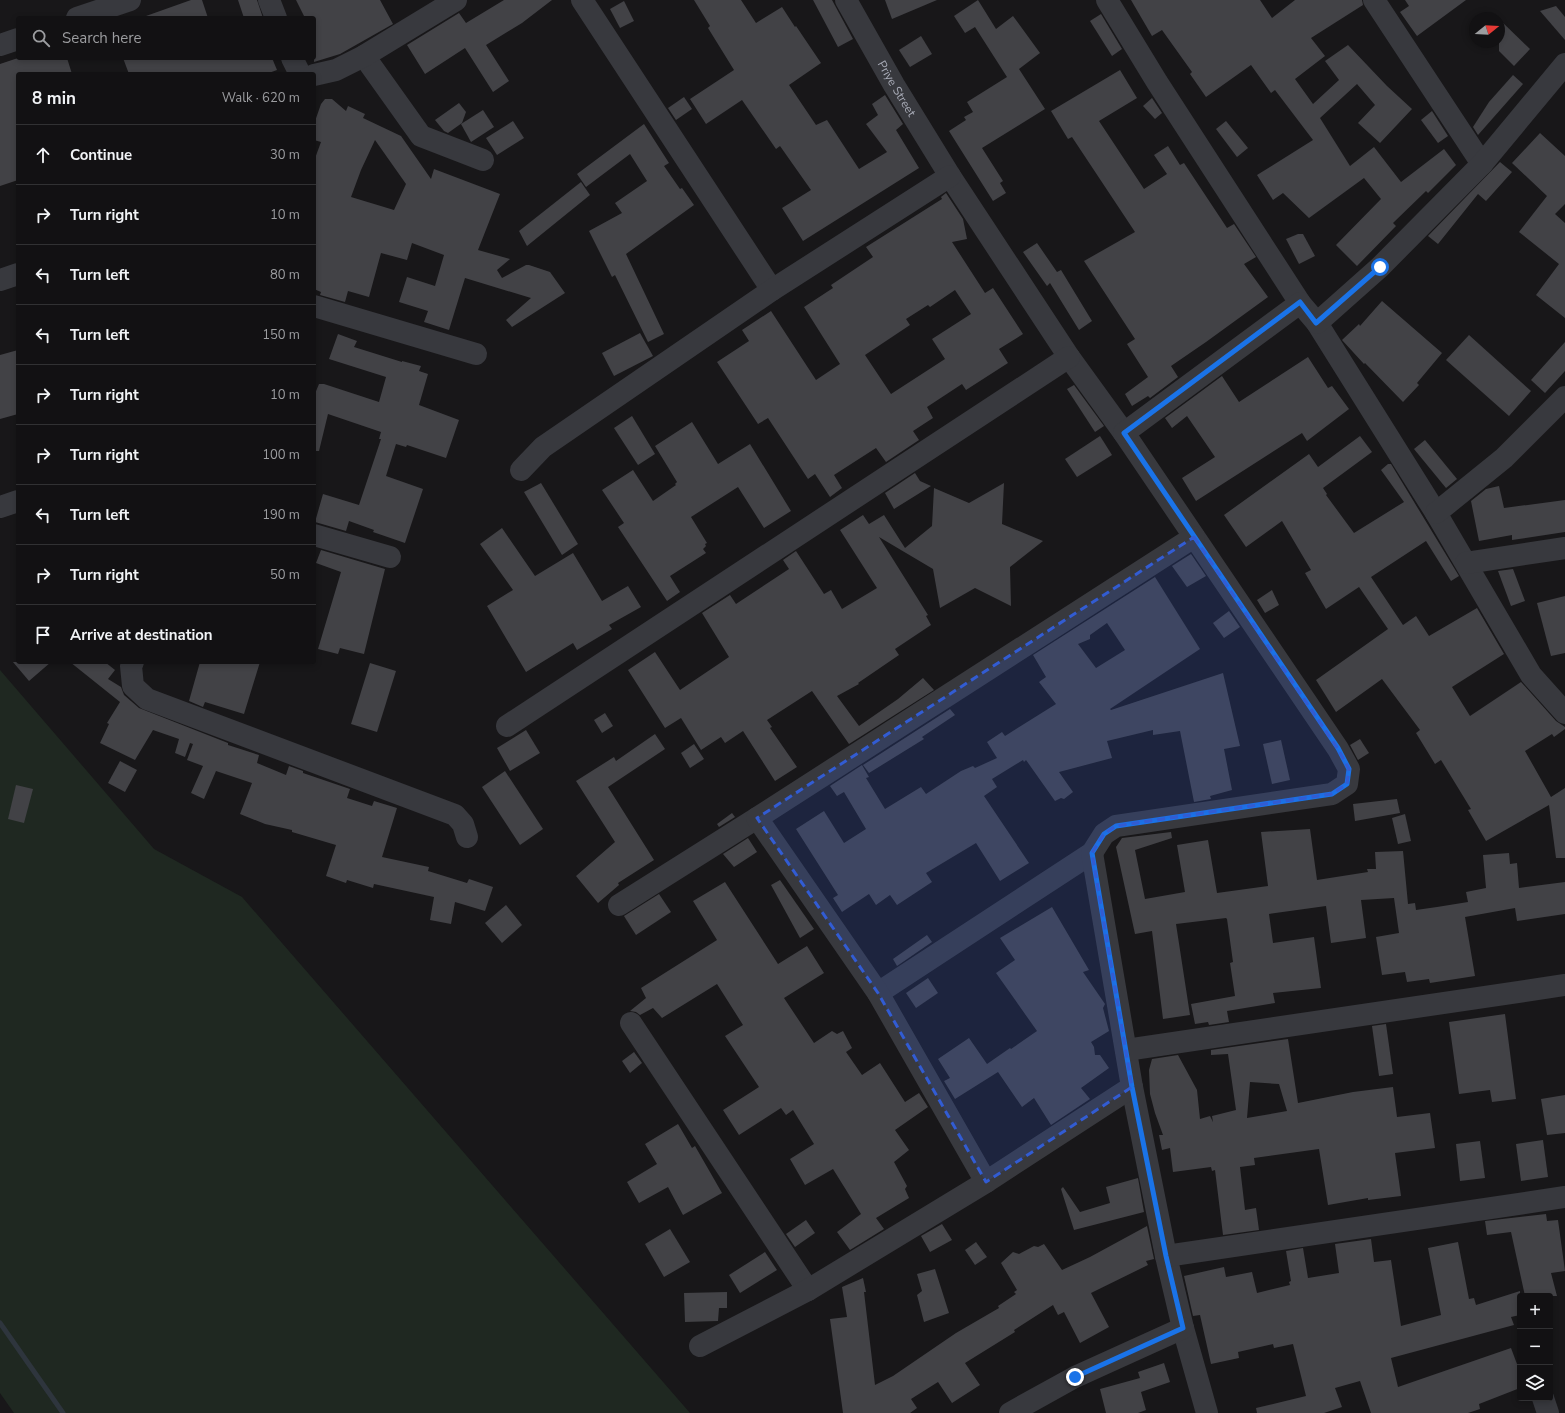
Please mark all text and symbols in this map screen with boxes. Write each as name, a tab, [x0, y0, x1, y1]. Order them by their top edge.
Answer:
north arrow	[1469, 12, 1505, 48]
search box	[16, 16, 316, 60]
icon: search	[30, 27, 52, 49]
text: Search here	[62, 28, 142, 48]
street label: Priye Street	[874, 57, 920, 120]
text: 8 min	[32, 87, 76, 110]
text: Walk · 620 m	[222, 89, 300, 107]
icon: ahead	[32, 144, 54, 166]
text: Continue	[70, 145, 132, 165]
text: 30 m	[270, 146, 300, 164]
icon: right	[32, 204, 54, 226]
text: Turn right	[70, 205, 139, 225]
text: 10 m	[270, 206, 300, 224]
route start	[1371, 258, 1389, 276]
icon: left	[32, 264, 54, 286]
text: Turn left	[70, 265, 129, 285]
text: 80 m	[270, 266, 300, 284]
icon: left	[32, 324, 54, 346]
text: Turn left	[70, 325, 129, 345]
text: 150 m	[262, 326, 300, 344]
icon: right	[32, 384, 54, 406]
text: Turn right	[70, 385, 139, 405]
text: 10 m	[270, 386, 300, 404]
icon: right	[32, 444, 54, 466]
text: Turn right	[70, 445, 139, 465]
text: 100 m	[262, 446, 300, 464]
icon: left	[32, 504, 54, 526]
text: Turn left	[70, 505, 129, 525]
text: 190 m	[262, 506, 300, 524]
icon: right	[32, 564, 54, 586]
text: Turn right	[70, 565, 139, 585]
text: 50 m	[270, 566, 300, 584]
icon: arrive	[32, 624, 54, 646]
text: Arrive at destination	[70, 625, 213, 645]
map controls	[1517, 1293, 1553, 1401]
button: +	[1517, 1293, 1553, 1329]
button: −	[1517, 1329, 1553, 1365]
button: layers	[1517, 1365, 1553, 1401]
route end	[1066, 1368, 1084, 1386]

